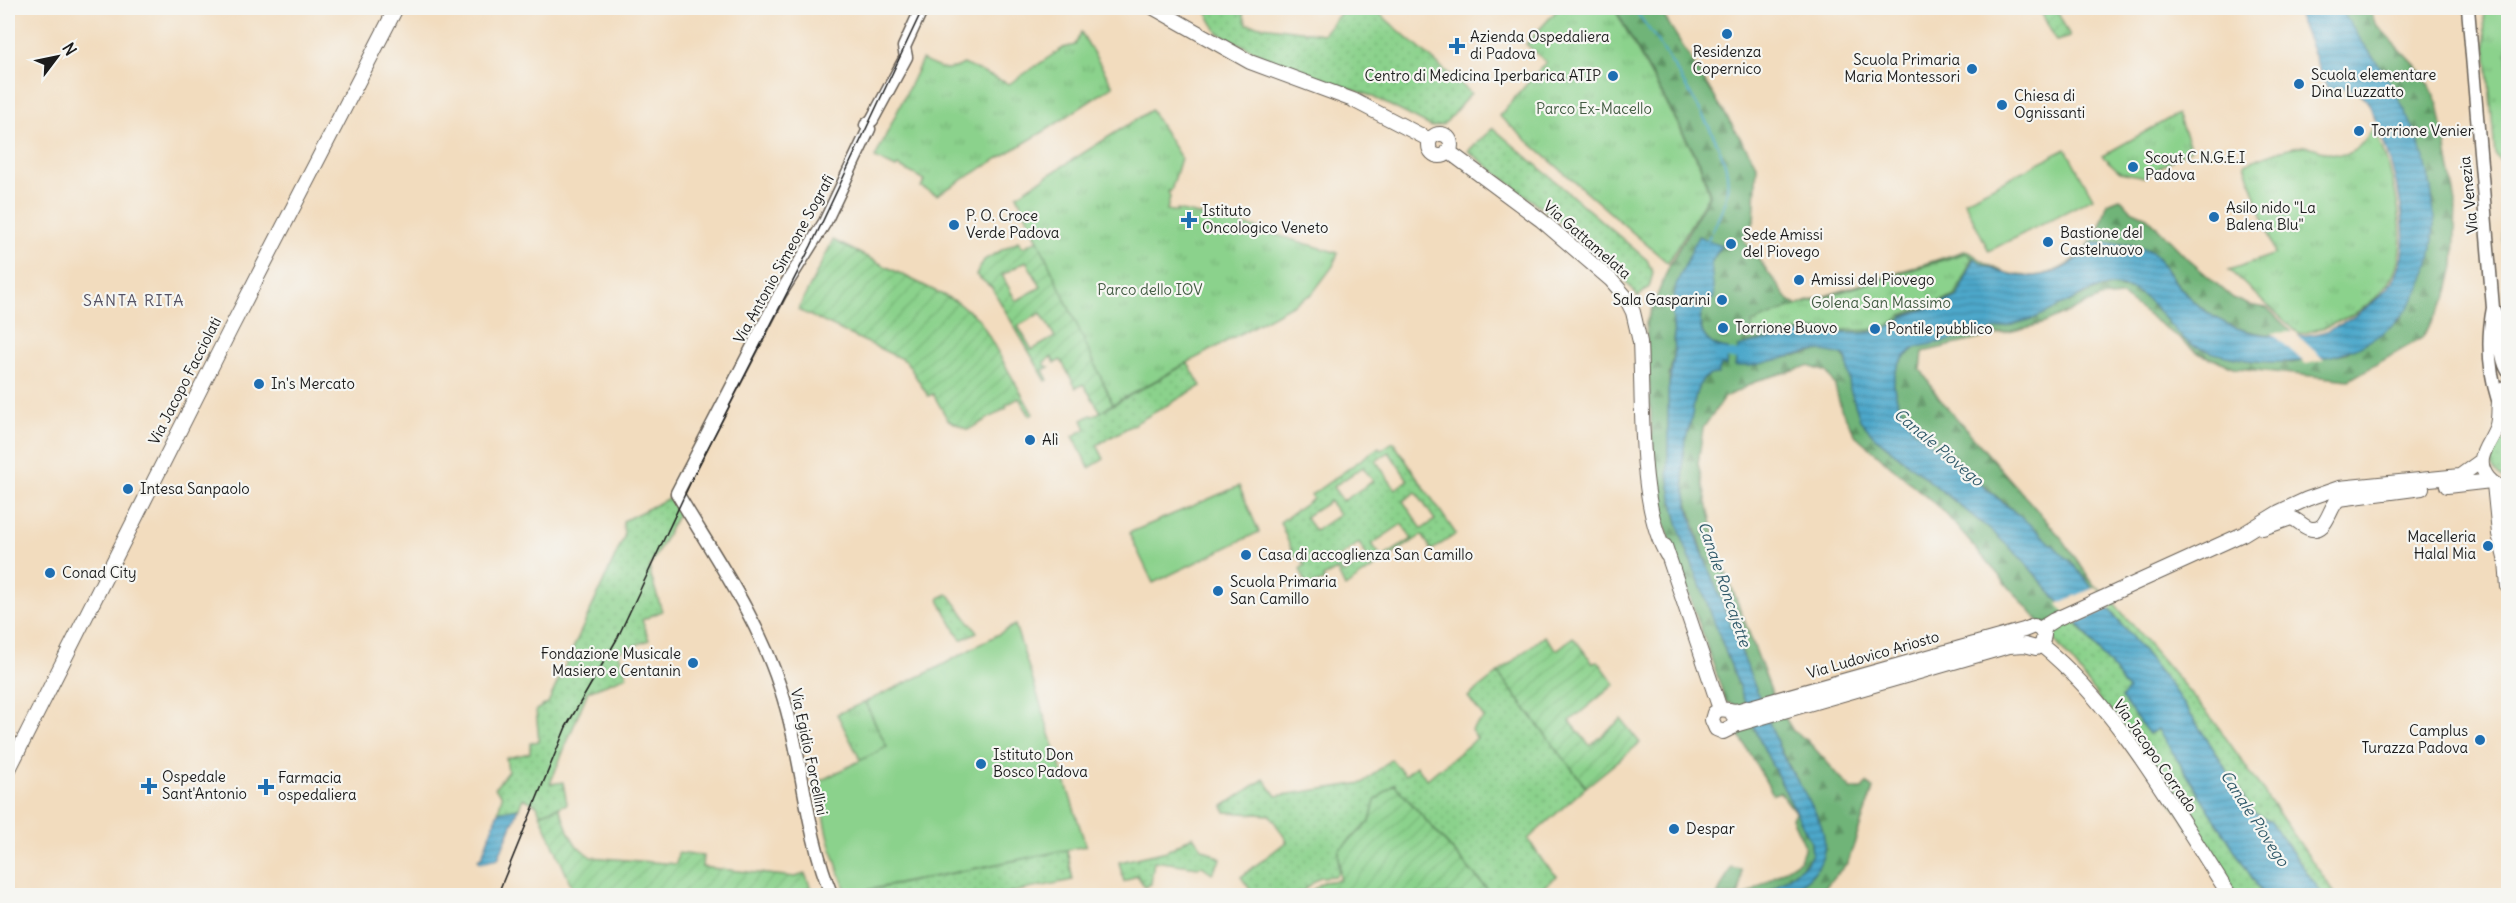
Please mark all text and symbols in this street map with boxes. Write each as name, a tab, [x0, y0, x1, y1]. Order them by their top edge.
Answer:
north arrow	[27, 27, 87, 87]
place label: Azienda Ospedaliera di Padova	[1470, 27, 1610, 63]
marker: Residenza Copernico	[1720, 27, 1734, 41]
marker: Azienda Ospedaliera di Padova	[1448, 37, 1466, 55]
text: N	[58, 39, 81, 59]
place label: Residenza Copernico	[1693, 42, 1762, 78]
place label: Scuola Primaria Maria Montessori	[1844, 50, 1960, 86]
marker: Scuola Primaria Maria Montessori	[1965, 62, 1979, 76]
place label: Scuola elementare Dina Luzzatto	[2311, 65, 2436, 101]
place label: Centro di Medicina Iperbarica ATIP	[1364, 66, 1601, 85]
marker: Centro di Medicina Iperbarica ATIP	[1606, 69, 1620, 83]
marker: Scuola elementare Dina Luzzatto	[2292, 77, 2306, 91]
place label: Chiesa di Ognissanti	[2014, 86, 2085, 122]
marker: Chiesa di Ognissanti	[1995, 98, 2009, 112]
park label: Parco Ex-Macello	[1536, 99, 1652, 118]
place label: Torrione Venier	[2371, 121, 2474, 140]
marker: Torrione Venier	[2352, 124, 2366, 138]
place label: Scout C.N.G.E.I Padova	[2145, 148, 2245, 184]
street label: Via Venezia	[2455, 155, 2482, 235]
marker: Scout C.N.G.E.I Padova	[2126, 160, 2140, 174]
street label: Via Antonio Simeone Sografi	[729, 171, 838, 347]
street label: Via Gattamelata	[1540, 196, 1635, 283]
place label: Asilo nido "La Balena Blu"	[2226, 198, 2316, 234]
place label: Istituto Oncologico Veneto	[1202, 201, 1328, 237]
place label: P. O. Croce Verde Padova	[966, 206, 1060, 242]
marker: Asilo nido "La Balena Blu"	[2207, 210, 2221, 224]
marker: Istituto Oncologico Veneto	[1180, 211, 1198, 229]
marker: P. O. Croce Verde Padova	[947, 218, 961, 232]
place label: Bastione del Castelnuovo	[2060, 223, 2143, 259]
place label: Sede Amissi del Piovego	[1743, 225, 1823, 261]
marker: Bastione del Castelnuovo	[2041, 235, 2055, 249]
marker: Sede Amissi del Piovego	[1724, 237, 1738, 251]
place label: Amissi del Piovego	[1811, 270, 1934, 289]
marker: Amissi del Piovego	[1792, 273, 1806, 287]
park label: Parco dello IOV	[1097, 280, 1203, 299]
district label: SANTA RITA	[83, 290, 185, 310]
place label: Sala Gasparini	[1613, 290, 1710, 309]
marker: Sala Gasparini	[1715, 293, 1729, 307]
park label: Golena San Massimo	[1811, 293, 1951, 312]
street label: Via Jacopo Facciolati	[144, 314, 225, 448]
place label: Torrione Buovo	[1735, 318, 1837, 337]
place label: Pontile pubblico	[1887, 319, 1993, 338]
marker: Torrione Buovo	[1716, 321, 1730, 335]
marker: Pontile pubblico	[1868, 322, 1882, 336]
place label: In's Mercato	[271, 374, 355, 393]
marker: In's Mercato	[252, 377, 266, 391]
water label: Canale Piovego	[1890, 404, 1989, 491]
place label: Alì	[1042, 430, 1058, 449]
marker: Alì	[1023, 433, 1037, 447]
place label: Intesa Sanpaolo	[140, 479, 250, 498]
marker: Intesa Sanpaolo	[121, 482, 135, 496]
water label: Canale Roncajette	[1694, 519, 1756, 650]
place label: Macelleria Halal Mia	[2407, 527, 2476, 563]
marker: Macelleria Halal Mia	[2481, 539, 2495, 553]
place label: Casa di accoglienza San Camillo	[1258, 545, 1473, 564]
marker: Casa di accoglienza San Camillo	[1239, 548, 1253, 562]
place label: Conad City	[62, 563, 137, 582]
marker: Conad City	[43, 566, 57, 580]
place label: Scuola Primaria San Camillo	[1230, 572, 1337, 608]
marker: Scuola Primaria San Camillo	[1211, 584, 1225, 598]
street label: Via Ludovico Ariosto	[1804, 627, 1941, 683]
place label: Fondazione Musicale Masiero e Centanin	[541, 644, 681, 680]
marker: Fondazione Musicale Masiero e Centanin	[686, 656, 700, 670]
street label: Via Egidio Forcellini	[787, 687, 832, 817]
street label: Via Jacopo Corrado	[2109, 696, 2201, 816]
place label: Camplus Turazza Padova	[2361, 721, 2468, 757]
marker: Camplus Turazza Padova	[2473, 733, 2487, 747]
place label: Istituto Don Bosco Padova	[993, 745, 1088, 781]
marker: Istituto Don Bosco Padova	[974, 757, 988, 771]
water label: Canale Piovego	[2217, 766, 2294, 871]
place label: Ospedale Sant'Antonio	[162, 767, 247, 803]
place label: Farmacia ospedaliera	[278, 768, 357, 804]
marker: Ospedale Sant'Antonio	[140, 777, 158, 795]
marker: Farmacia ospedaliera	[259, 780, 273, 794]
place label: Despar	[1686, 819, 1735, 838]
marker: Despar	[1667, 822, 1681, 836]

